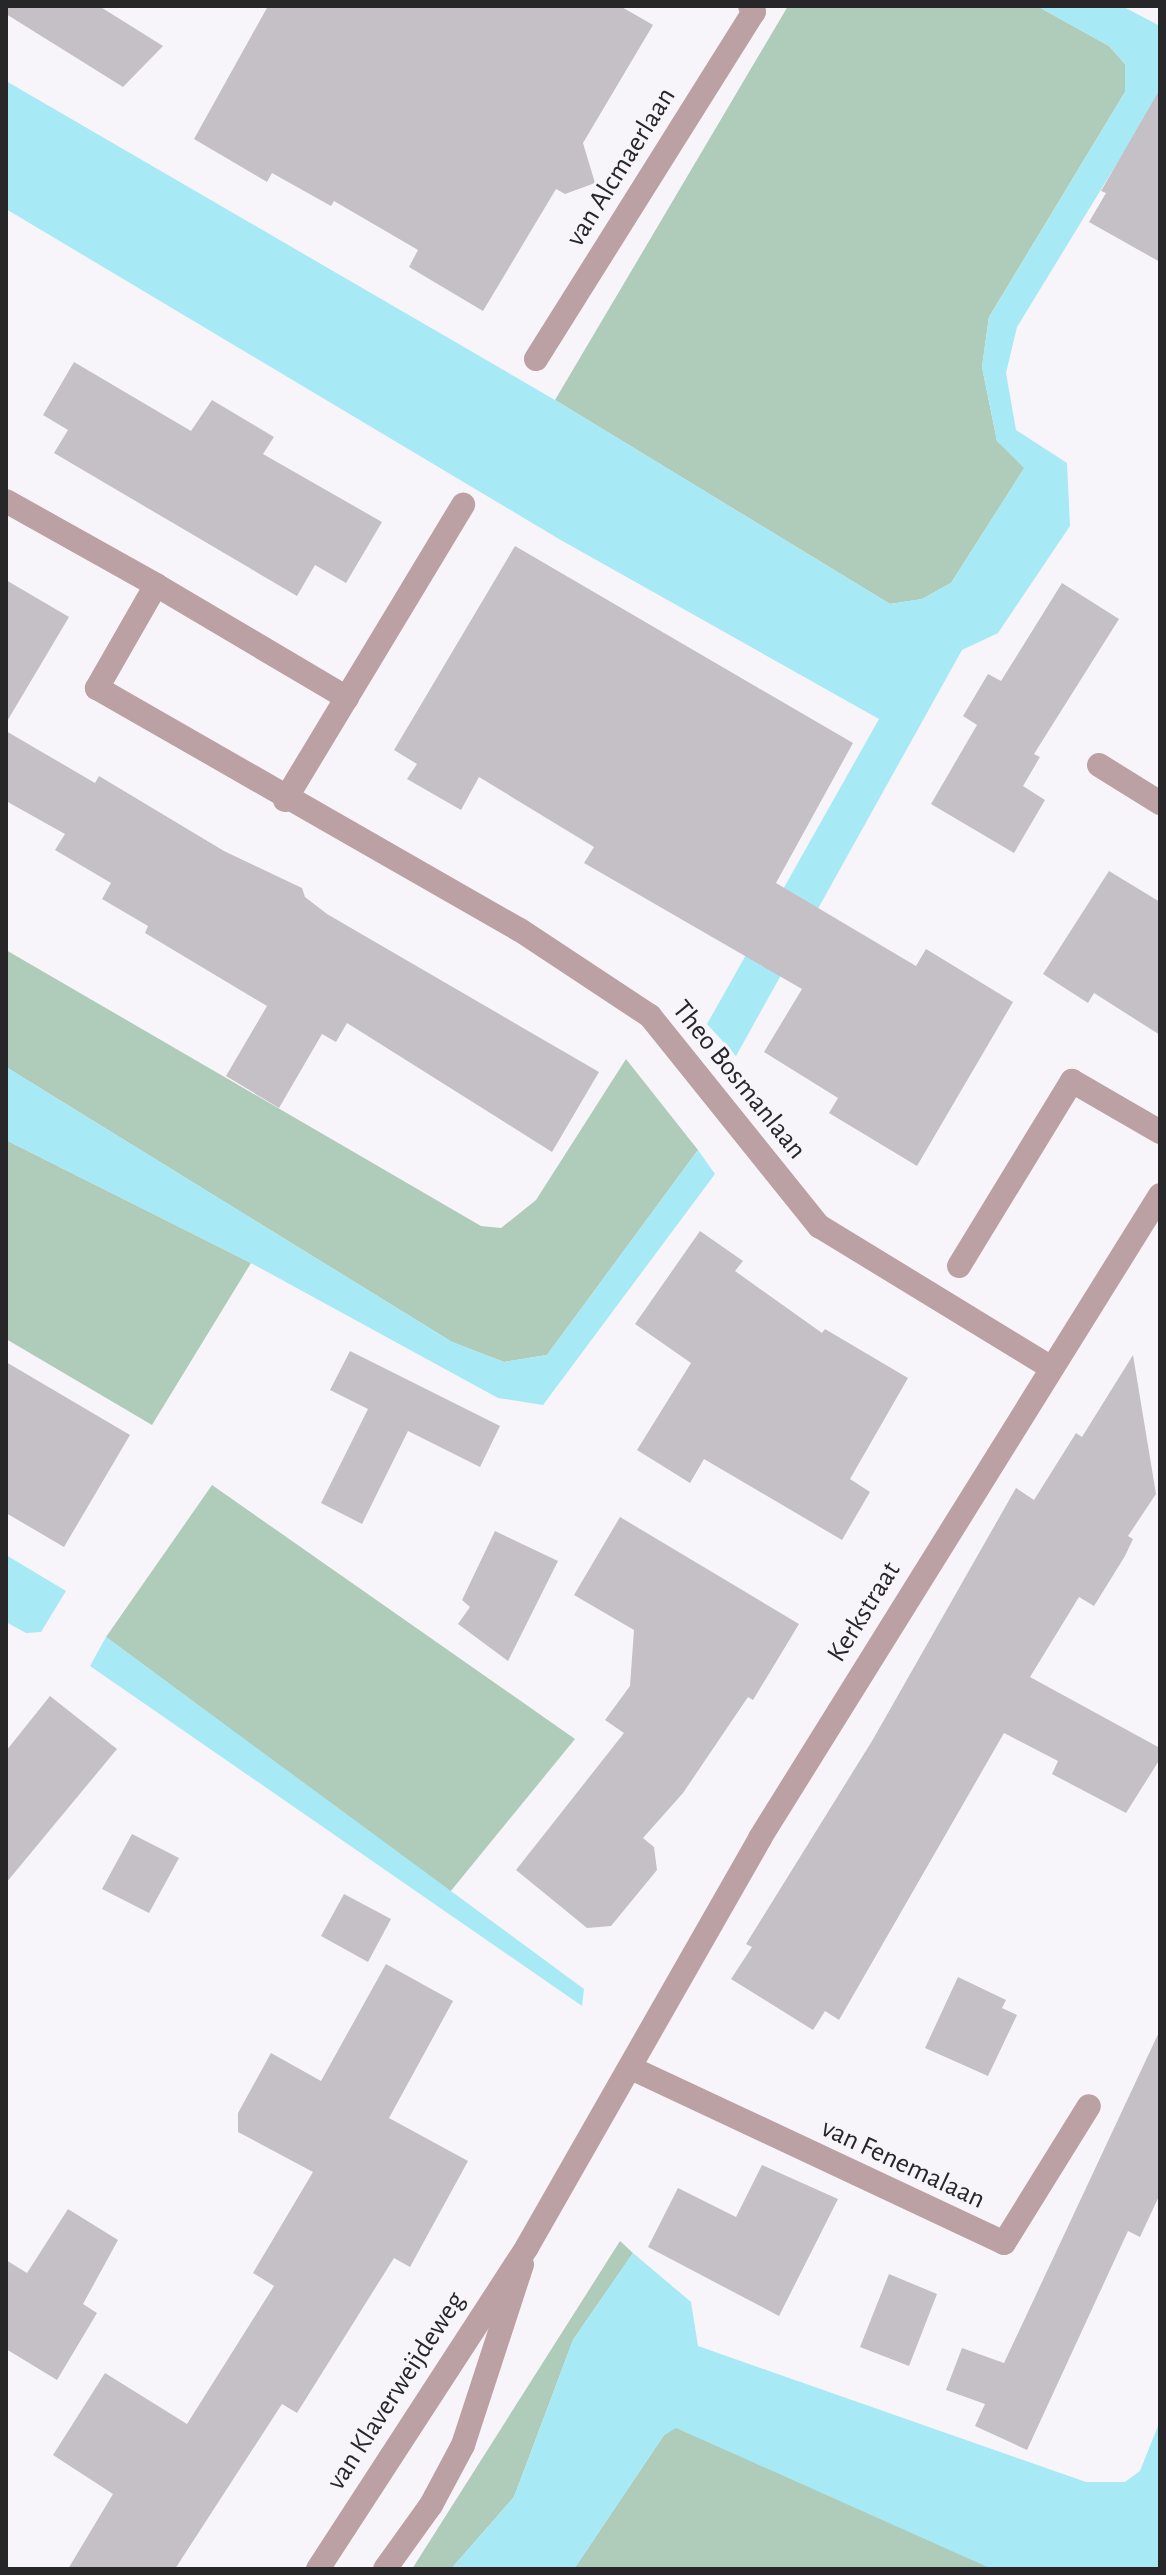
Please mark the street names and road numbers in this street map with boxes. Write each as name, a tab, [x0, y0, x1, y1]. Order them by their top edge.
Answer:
street label: van Alcmaerlaan	[559, 81, 683, 253]
street label: Theo Bosmanlaan	[665, 994, 813, 1166]
street label: Kerkstraat	[820, 1555, 908, 1669]
street label: van Fenemalaan	[816, 2111, 990, 2217]
street label: van Klaverweijdeweg	[319, 2286, 473, 2496]

